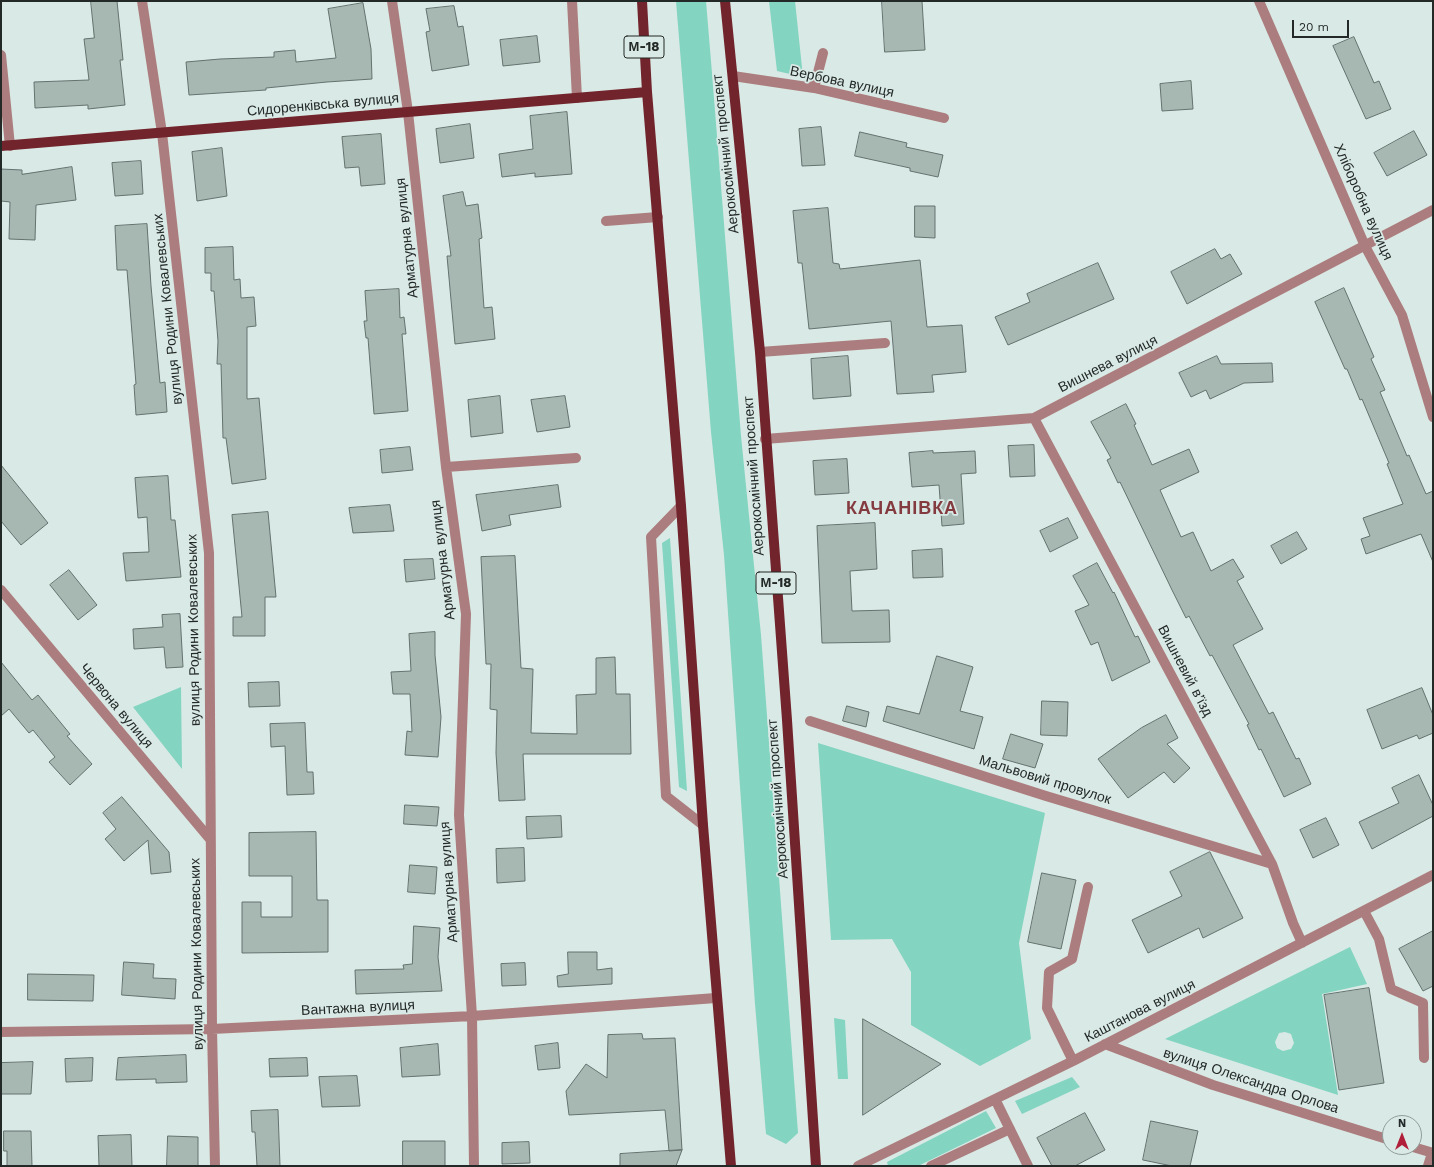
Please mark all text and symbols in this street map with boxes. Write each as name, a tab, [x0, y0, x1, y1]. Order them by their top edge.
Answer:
scale bar	[1294, 12, 1351, 38]
text: 20 m	[1299, 20, 1329, 34]
road number: М-18	[624, 36, 664, 58]
street label: Вербова вулиця	[788, 63, 896, 101]
street label: Аерокосмічний проспект	[709, 73, 743, 235]
street label: Сидоренківська вулиця	[246, 90, 400, 120]
street label: Хліборобна вулиця	[1330, 141, 1396, 263]
street label: Арматурна вулиця	[392, 177, 422, 299]
street label: вулиця Родини Ковалевських	[150, 213, 186, 405]
street label: Вишнева вулиця	[1056, 332, 1160, 396]
street label: Аерокосмічний проспект	[740, 396, 768, 556]
district label: КАЧАНІВКА	[846, 498, 958, 520]
street label: Арматурна вулиця	[427, 499, 459, 621]
street label: вулиця Родини Ковалевських	[184, 534, 204, 726]
road number: М-18	[756, 572, 796, 594]
street label: Вишневий в’їзд	[1154, 622, 1216, 720]
street label: Червона вулиця	[76, 660, 156, 752]
street label: Аерокосмічний проспект	[764, 719, 792, 879]
street label: Мальвовий провулок	[977, 752, 1113, 808]
street label: Арматурна вулиця	[436, 821, 462, 943]
street label: вулиця Родини Ковалевських	[187, 858, 207, 1050]
street label: Каштанова вулиця	[1082, 976, 1198, 1046]
street label: Вантажна вулиця	[301, 997, 415, 1019]
street label: вулиця Олександра Орлова	[1161, 1045, 1341, 1117]
north arrow	[1382, 1115, 1422, 1155]
text: N	[1398, 1117, 1406, 1130]

